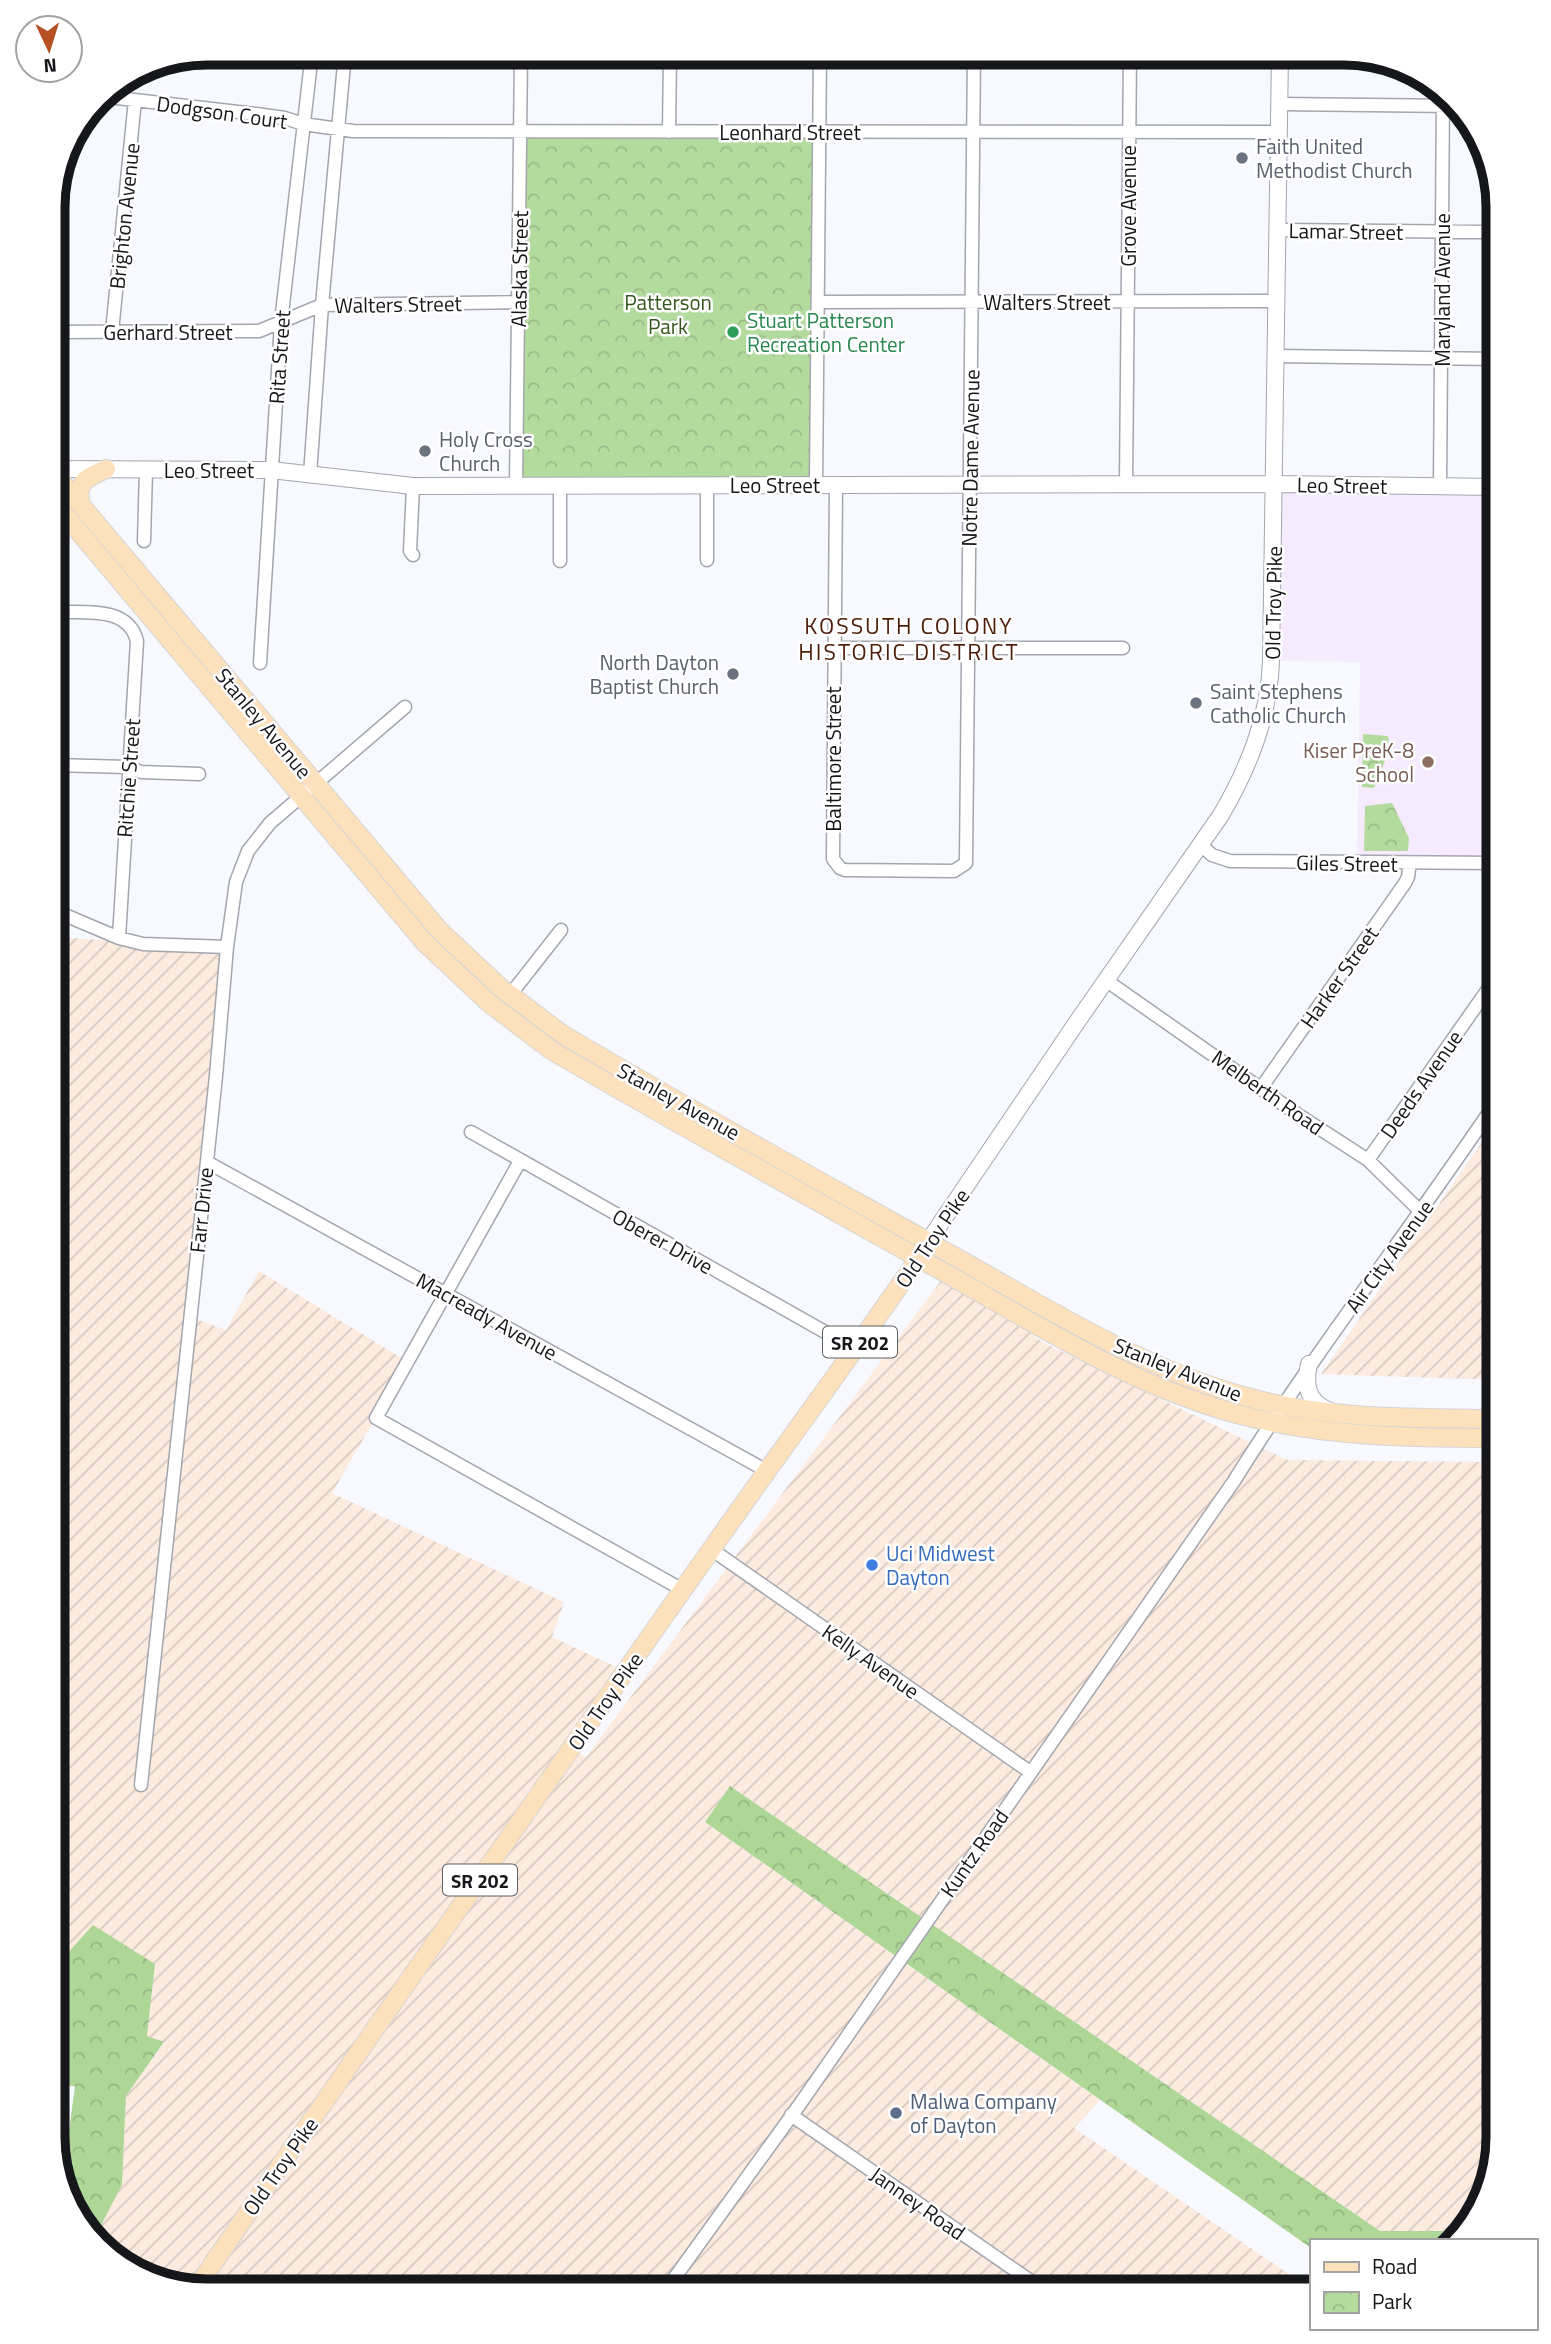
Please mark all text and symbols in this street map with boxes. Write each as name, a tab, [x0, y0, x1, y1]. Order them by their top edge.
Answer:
north arrow	[14, 14, 84, 84]
text: N	[43, 52, 58, 81]
street label: Dodgson Court	[155, 87, 290, 137]
street label: Leonhard Street	[719, 116, 861, 148]
place label: Faith United Methodist Church	[1256, 130, 1413, 186]
street label: Brighton Avenue	[100, 141, 148, 291]
street label: Grove Avenue	[1112, 145, 1144, 267]
marker: Faith United Methodist Church	[1234, 150, 1250, 166]
street label: Alaska Street	[502, 210, 536, 328]
street label: Maryland Avenue	[1426, 213, 1458, 367]
street label: Lamar Street	[1288, 214, 1404, 248]
park label: Patterson Park	[624, 286, 712, 342]
street label: Walters Street	[983, 286, 1111, 318]
street label: Walters Street	[334, 287, 463, 321]
place label: Stuart Patterson Recreation Center	[747, 304, 905, 360]
street label: Rita Street	[260, 308, 298, 405]
street label: Gerhard Street	[103, 316, 233, 348]
marker: Stuart Patterson Recreation Center	[725, 324, 741, 340]
street label: Notre Dame Avenue	[952, 369, 988, 547]
place label: Holy Cross Church	[439, 423, 533, 479]
marker: Holy Cross Church	[417, 443, 433, 459]
street label: Leo Street	[164, 454, 255, 486]
street label: Leo Street	[1297, 468, 1388, 502]
street label: Leo Street	[730, 469, 821, 501]
street label: Old Troy Pike	[1256, 546, 1290, 660]
district label: KOSSUTH COLONY HISTORIC DISTRICT	[798, 608, 1020, 669]
place label: North Dayton Baptist Church	[589, 646, 719, 702]
street label: Stanley Avenue	[208, 661, 320, 785]
marker: North Dayton Baptist Church	[725, 666, 741, 682]
place label: Saint Stephens Catholic Church	[1210, 675, 1346, 731]
street label: Baltimore Street	[817, 686, 849, 832]
marker: Saint Stephens Catholic Church	[1188, 695, 1204, 711]
street label: Ritchie Street	[108, 717, 148, 839]
place label: Kiser PreK-8 School	[1303, 734, 1414, 790]
marker: Kiser PreK-8 School	[1420, 754, 1436, 770]
street label: Giles Street	[1296, 846, 1399, 880]
street label: Harker Street	[1292, 919, 1386, 1035]
street label: Deeds Avenue	[1372, 1023, 1470, 1145]
street label: Melberth Road	[1205, 1041, 1331, 1143]
street label: Stanley Avenue	[612, 1054, 746, 1148]
street label: Farr Drive	[181, 1166, 221, 1254]
street label: Old Troy Pike	[887, 1182, 977, 1294]
street label: Air City Avenue	[1337, 1193, 1441, 1319]
street label: Oberer Drive	[607, 1200, 719, 1282]
street label: Macready Avenue	[411, 1264, 563, 1368]
road number: SR 202	[823, 1326, 897, 1358]
street label: Stanley Avenue	[1109, 1329, 1247, 1409]
place label: Uci Midwest Dayton	[886, 1537, 995, 1593]
marker: Uci Midwest Dayton	[864, 1557, 880, 1573]
street label: Kelly Avenue	[816, 1616, 926, 1706]
street label: Old Troy Pike	[559, 1645, 651, 1757]
street label: Kuntz Road	[932, 1802, 1016, 1904]
road number: SR 202	[443, 1864, 517, 1896]
place label: Malwa Company of Dayton	[910, 2085, 1057, 2141]
marker: Malwa Company of Dayton	[888, 2105, 904, 2121]
street label: Old Troy Pike	[234, 2110, 326, 2222]
street label: Janney Road	[864, 2158, 972, 2248]
legend	[1310, 2239, 1537, 2330]
text: Road	[1372, 2250, 1417, 2282]
text: Park	[1372, 2285, 1412, 2317]

